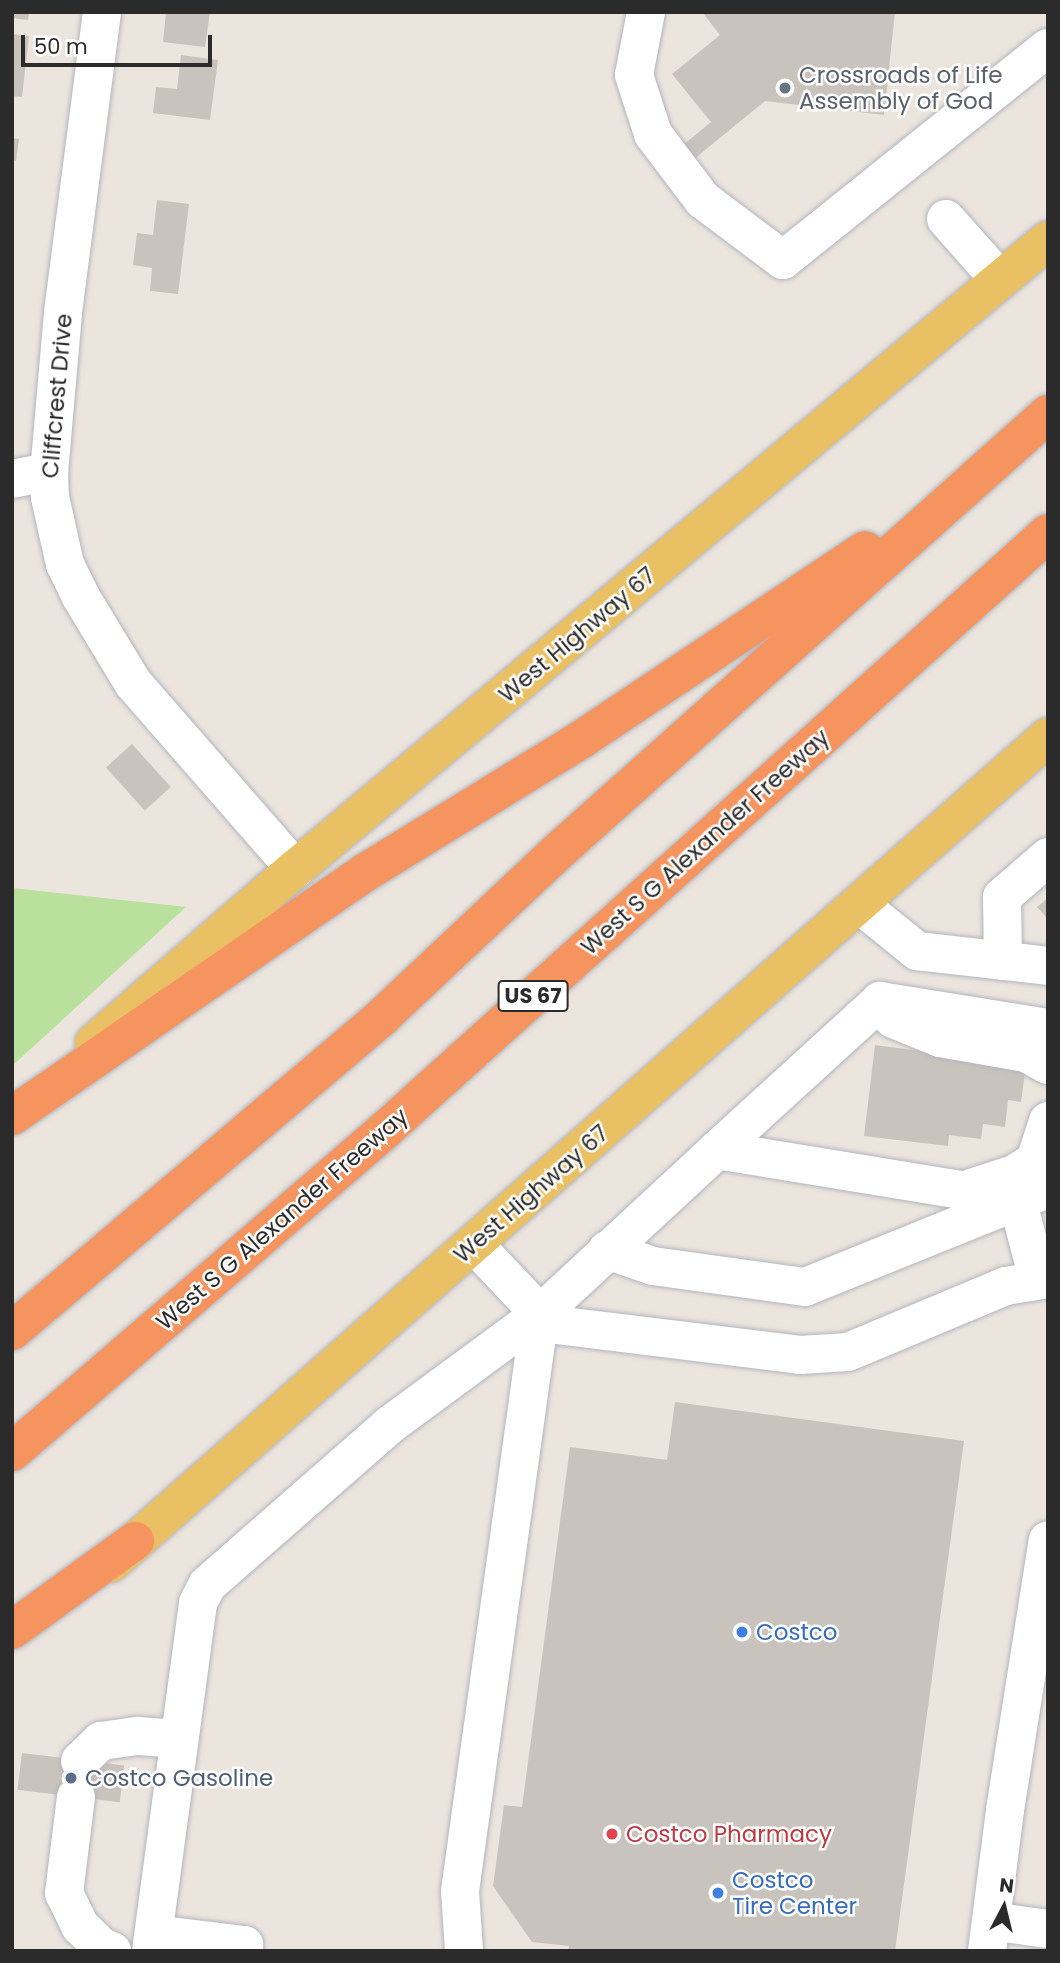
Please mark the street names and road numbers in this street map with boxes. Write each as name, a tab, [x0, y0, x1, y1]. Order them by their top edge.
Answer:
street label: Cliffcrest Drive	[36, 313, 78, 479]
street label: West Highway 67	[493, 562, 661, 708]
street label: West S G Alexander Freeway	[575, 723, 835, 961]
road number: US 67	[496, 978, 570, 1014]
street label: West S G Alexander Freeway	[151, 1102, 413, 1336]
street label: West Highway 67	[448, 1119, 614, 1269]

